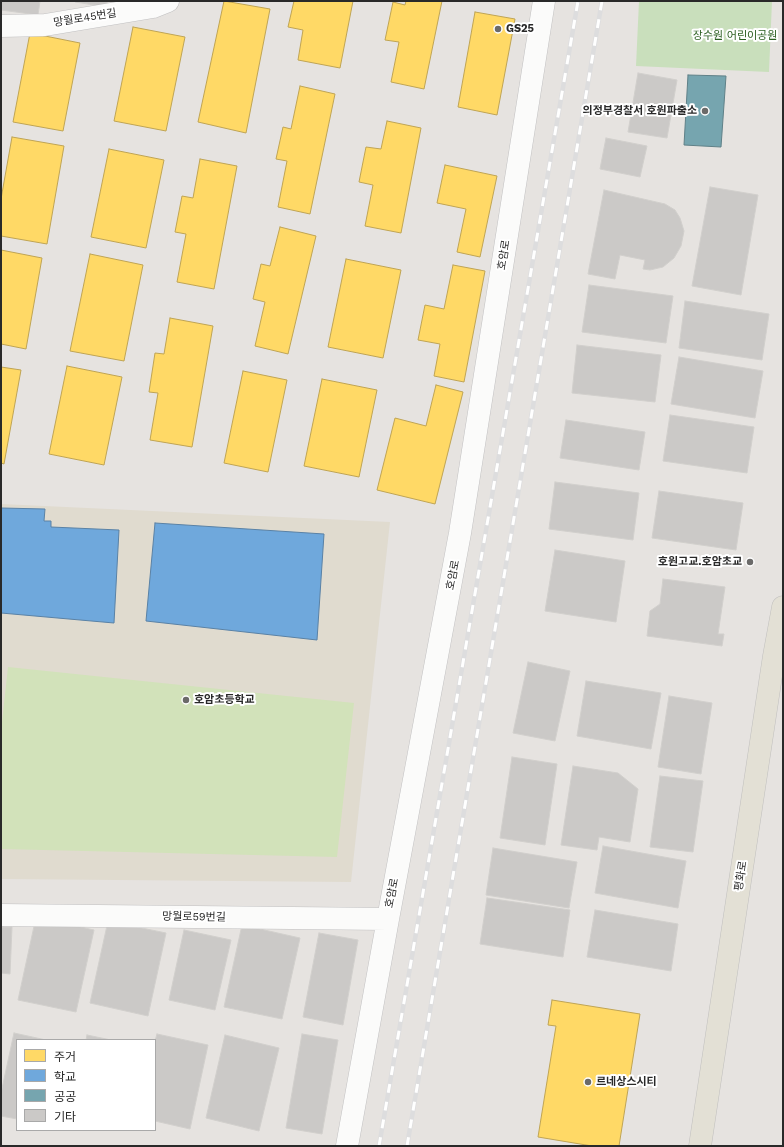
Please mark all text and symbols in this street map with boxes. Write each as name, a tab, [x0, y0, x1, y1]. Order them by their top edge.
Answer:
street label: 망월로45번길	[52, 6, 118, 30]
place label: GS25	[506, 22, 534, 36]
marker: GS25	[493, 24, 503, 34]
park label: 장수원 어린이공원	[693, 29, 777, 43]
place label: 의정부경찰서 호원파출소	[583, 104, 697, 118]
marker: 의정부경찰서 호원파출소	[700, 106, 710, 116]
street label: 호암로	[495, 239, 513, 271]
place label: 호원고교.호암초교	[658, 555, 742, 569]
marker: 호원고교.호암초교	[745, 557, 755, 567]
street label: 호암로	[444, 559, 462, 591]
place label: 호암초등학교	[194, 693, 255, 707]
marker: 호암초등학교	[181, 695, 191, 705]
street label: 평화로	[732, 860, 750, 892]
street label: 호암로	[383, 877, 401, 909]
street label: 망월로59번길	[162, 910, 226, 924]
legend	[16, 1039, 156, 1131]
text: 주거	[54, 1050, 76, 1064]
text: 학교	[54, 1070, 76, 1084]
place label: 르네상스시티	[596, 1075, 657, 1089]
marker: 르네상스시티	[583, 1077, 593, 1087]
text: 공공	[54, 1090, 76, 1104]
text: 기타	[54, 1110, 76, 1124]

